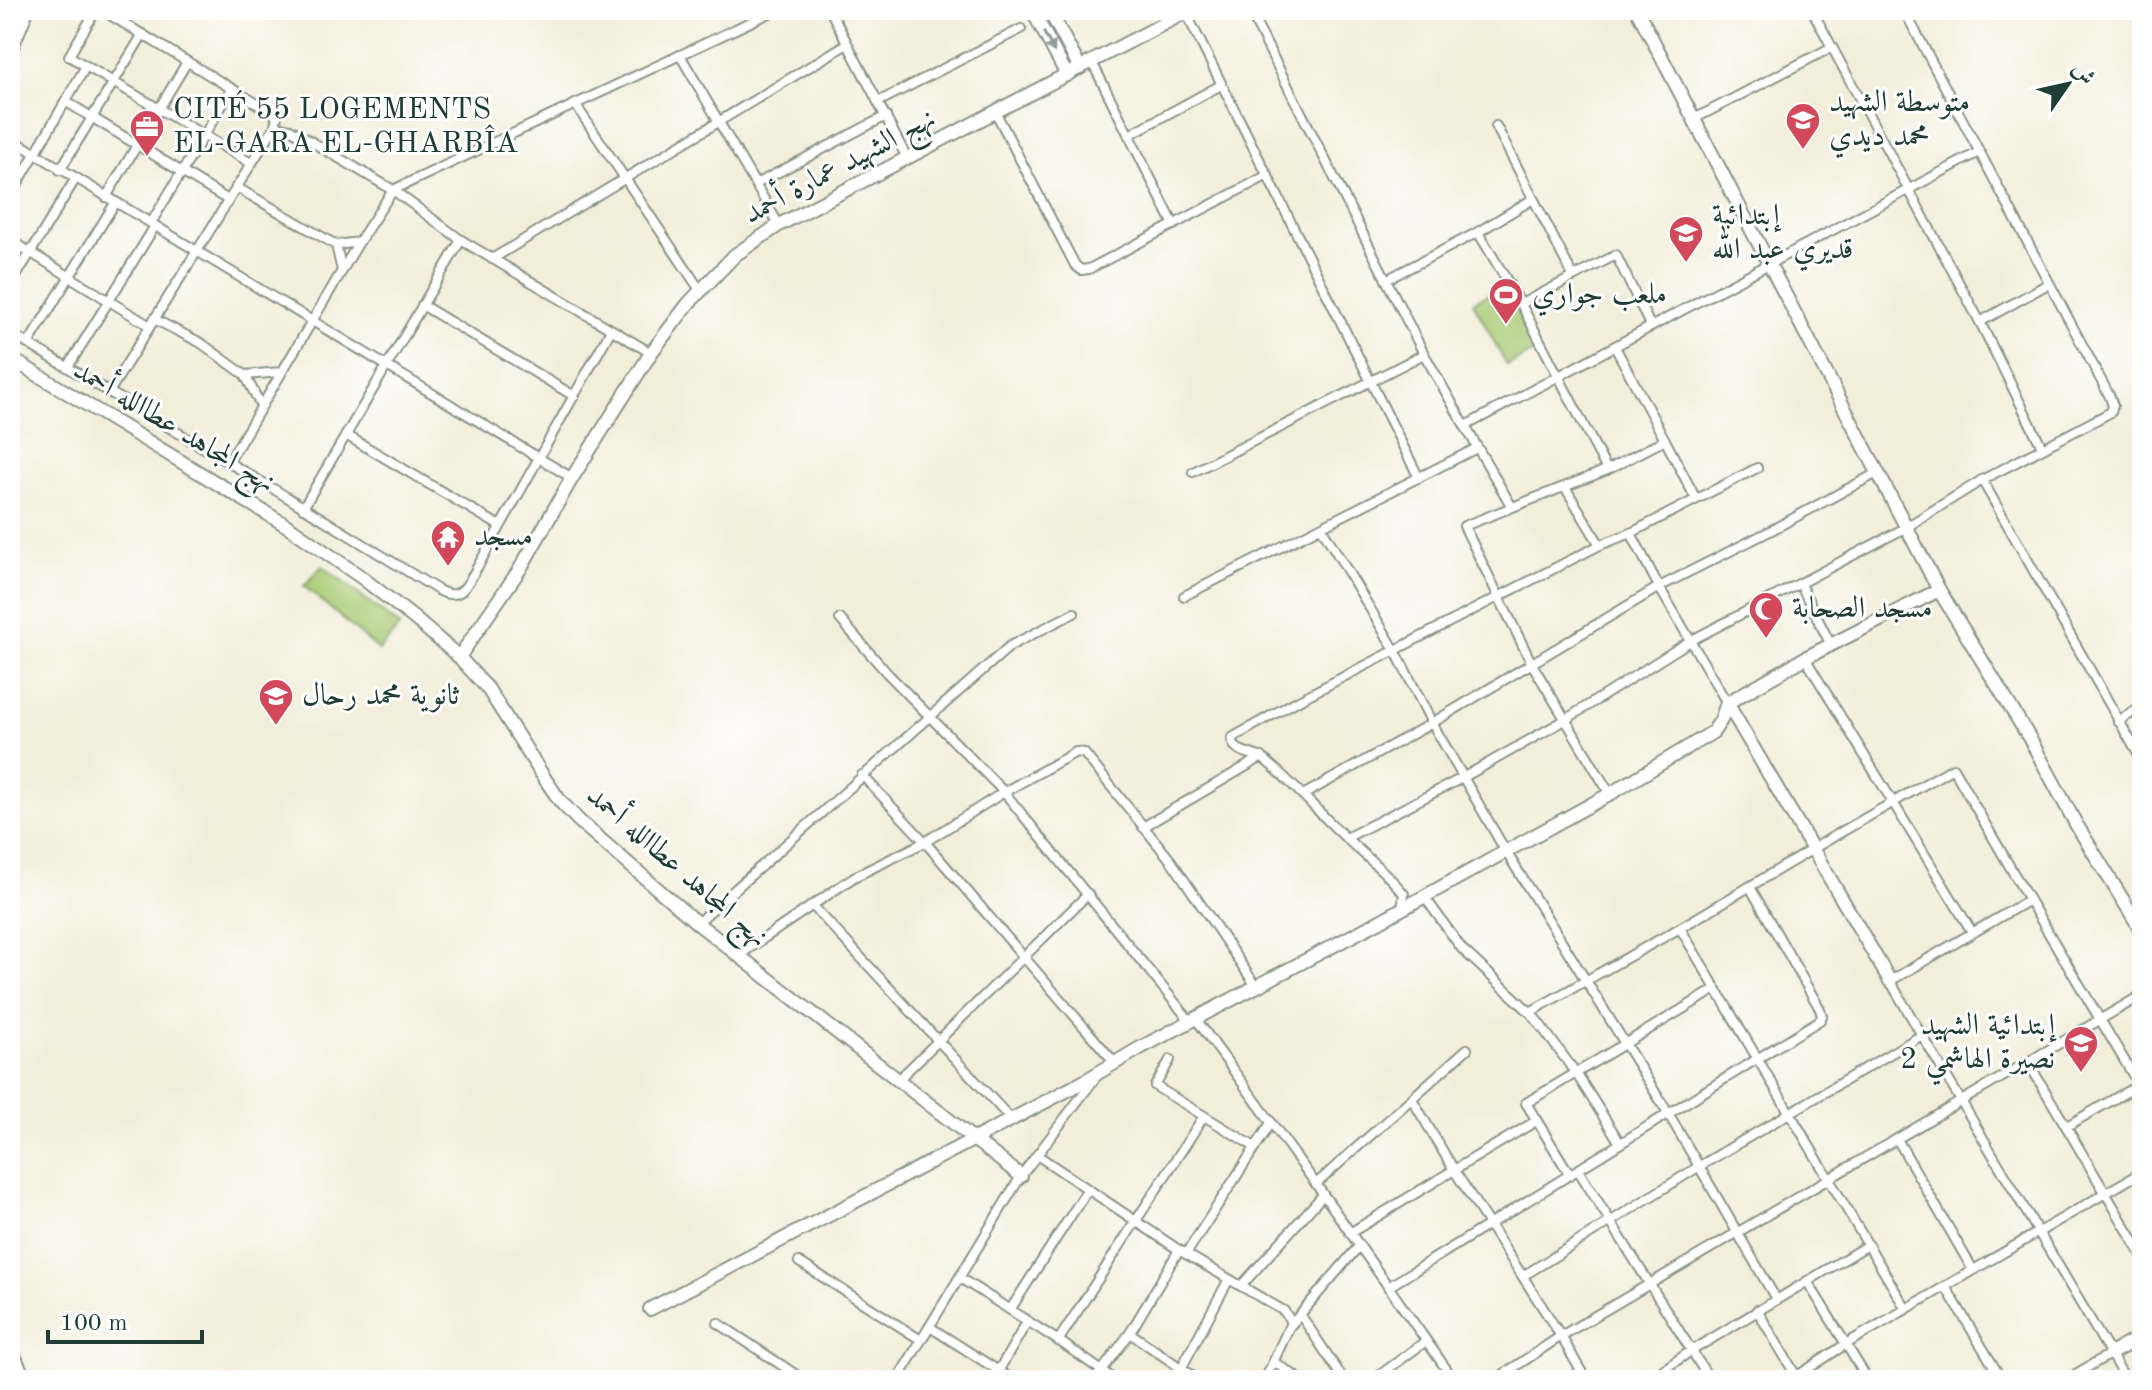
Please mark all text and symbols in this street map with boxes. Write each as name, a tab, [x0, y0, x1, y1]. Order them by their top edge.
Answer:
one-way arrow	[1043, 31, 1056, 54]
north arrow	[2028, 44, 2108, 124]
text: ش	[2068, 59, 2098, 89]
place label: متوسطة الشهيد محمد ديدي	[1829, 88, 1970, 159]
place label: CITÉ 55 LOGEMENTS EL-GARA EL-GHARBÎA	[173, 90, 518, 159]
street label: نهج الشهيد عمارة أحمد	[735, 97, 946, 239]
school or university icon: متوسطة الشهيد محمد ديدي	[1784, 101, 1822, 151]
office icon: CITÉ 55 LOGEMENTS EL-GARA EL-GHARBÎA	[128, 108, 166, 158]
place label: إبتدائية قديري عبد الله	[1712, 201, 1853, 272]
school or university icon: إبتدائية قديري عبد الله	[1667, 214, 1705, 264]
sports icon: ملعب جواري	[1487, 276, 1525, 326]
place label: ملعب جواري	[1532, 280, 1667, 317]
street label: نهج المجاهد عطاالله أحمد	[63, 348, 284, 508]
temple icon: مسجد	[429, 518, 467, 568]
place label: مسجد	[474, 522, 533, 552]
mosque icon: مسجد الصحابة	[1747, 590, 1785, 640]
place label: مسجد الصحابة	[1792, 594, 1933, 625]
school or university icon: ثانوية محمد رحال	[257, 677, 295, 727]
place label: ثانوية محمد رحال	[302, 681, 460, 713]
street label: نهج المجاهد عطاالله أحمد	[574, 774, 779, 961]
place label: إبتدائية الشهيد نصيرة الهاشمي 2	[1900, 1011, 2057, 1086]
school or university icon: إبتدائية الشهيد نصيرة الهاشمي 2	[2062, 1024, 2100, 1074]
scale bar	[48, 1294, 202, 1344]
text: 100 m	[60, 1312, 128, 1336]

